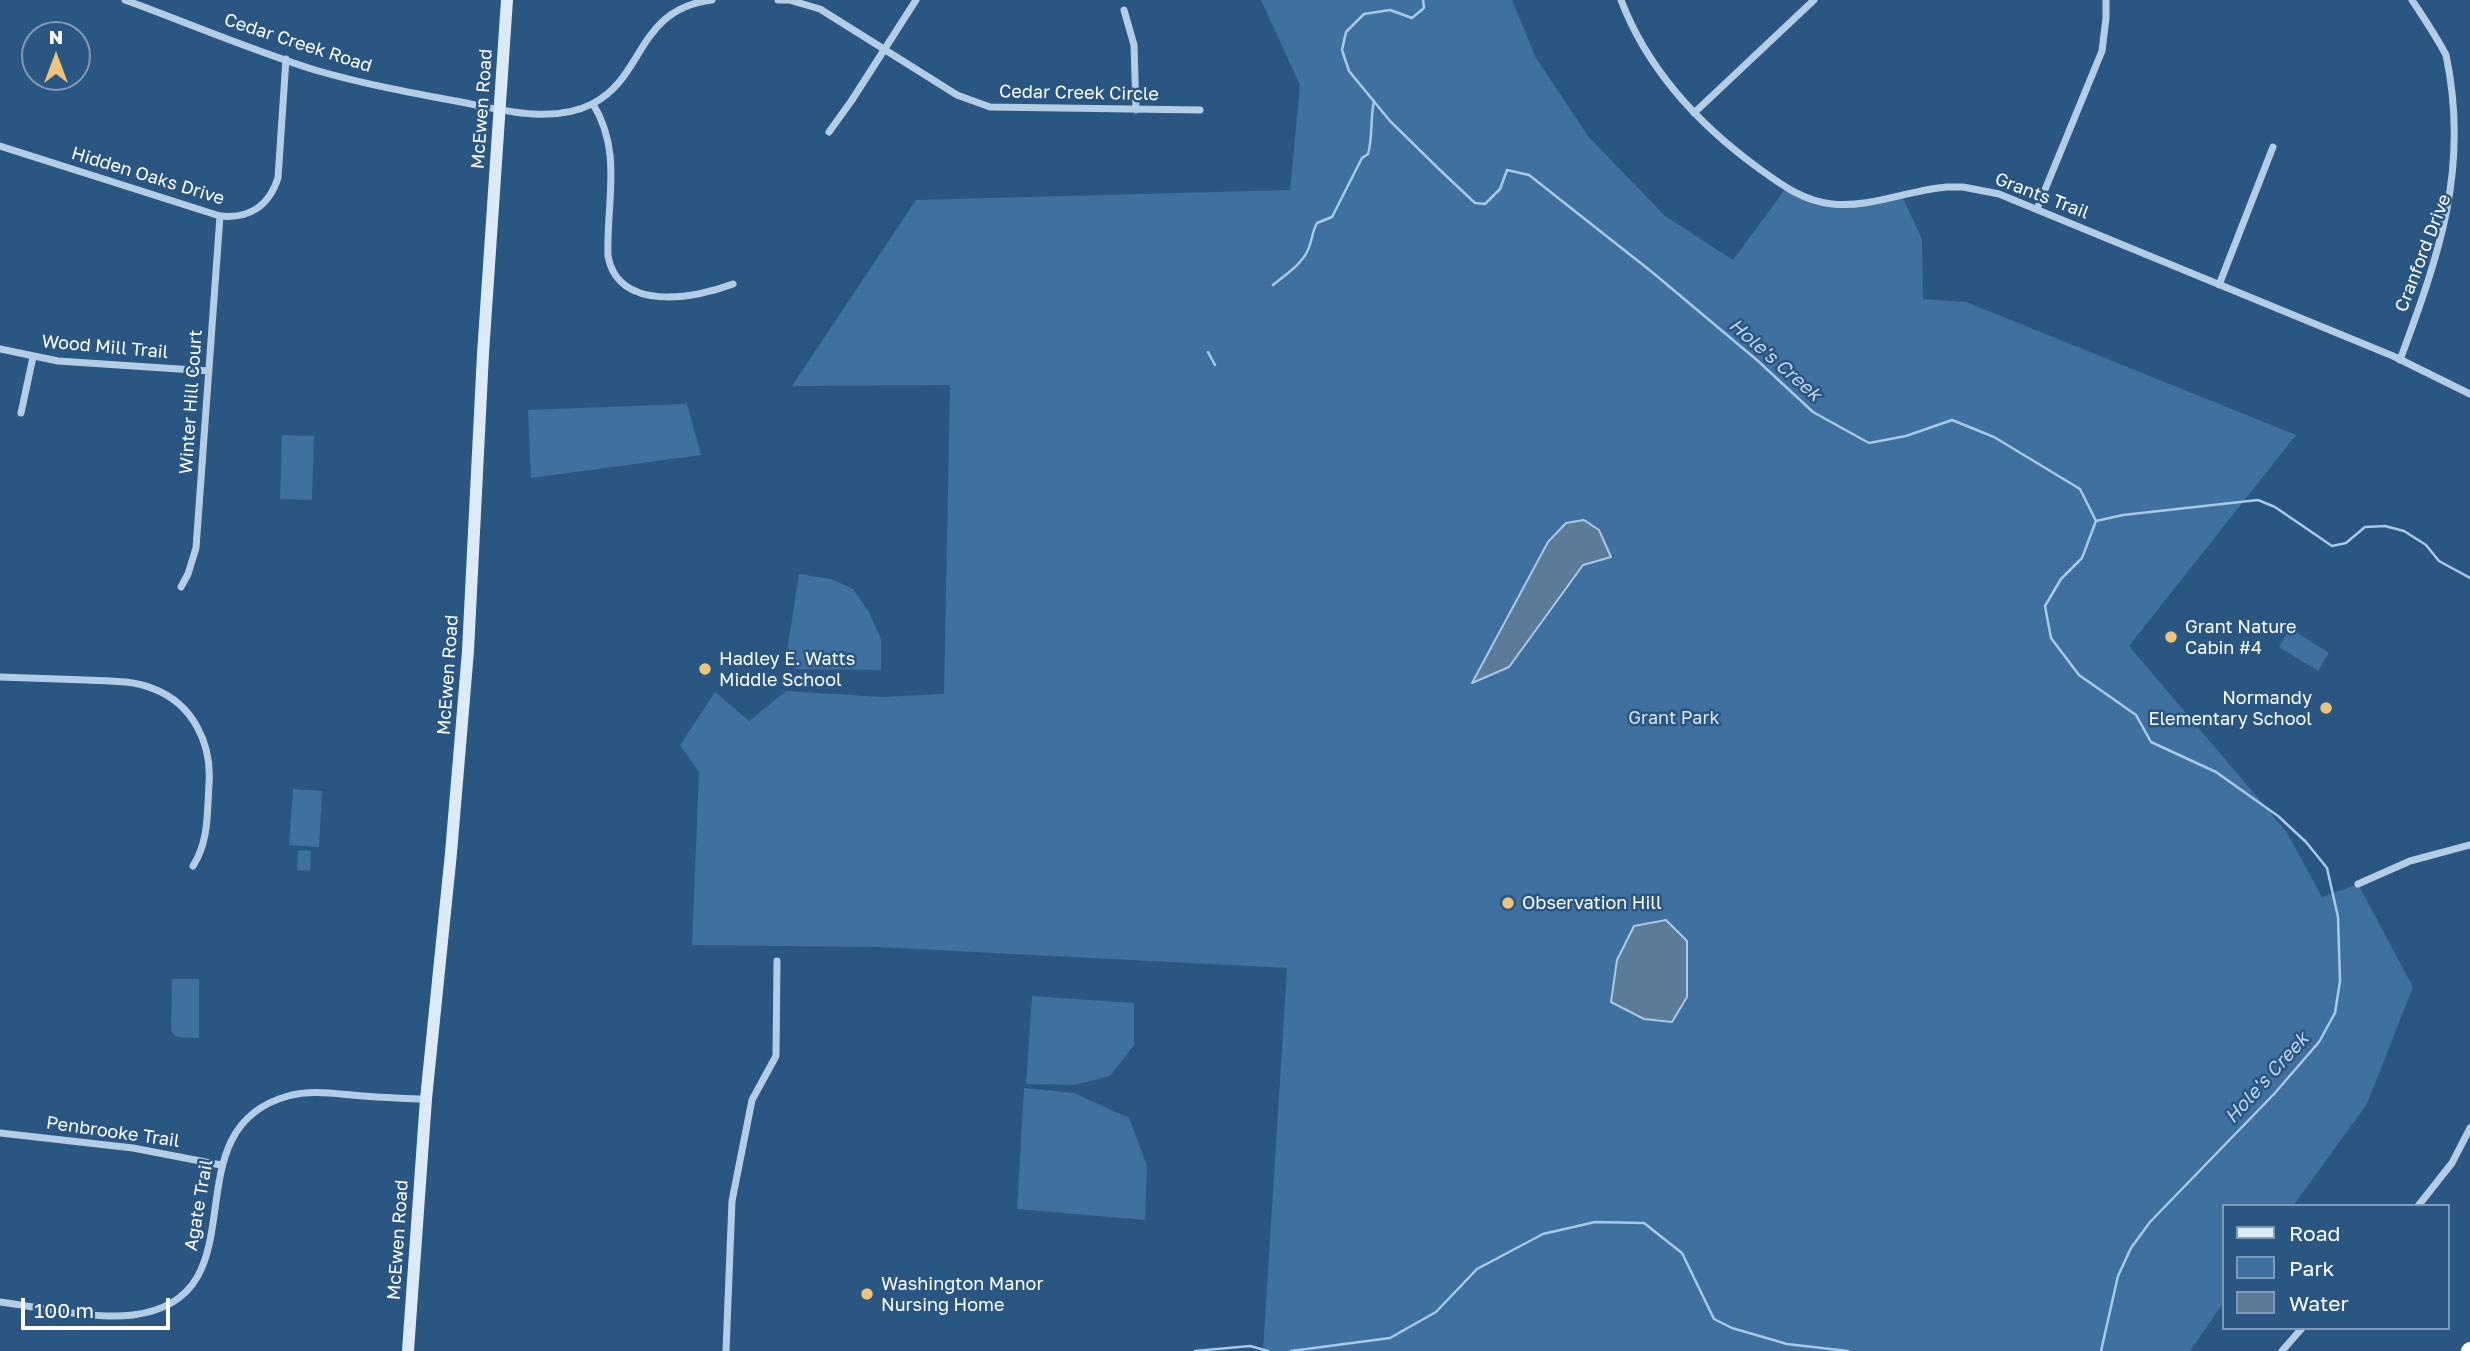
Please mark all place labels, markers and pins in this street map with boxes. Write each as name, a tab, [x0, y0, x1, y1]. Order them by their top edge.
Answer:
place label: Grant Nature Cabin #4	[2185, 616, 2296, 658]
marker: Grant Nature Cabin #4	[2163, 629, 2179, 645]
place label: Hadley E. Watts Middle School	[719, 648, 855, 690]
marker: Hadley E. Watts Middle School	[697, 661, 713, 677]
place label: Normandy Elementary School	[2148, 687, 2312, 730]
marker: Normandy Elementary School	[2318, 700, 2334, 716]
place label: Observation Hill	[1522, 892, 1662, 914]
marker: Observation Hill	[1500, 895, 1516, 911]
place label: Washington Manor Nursing Home	[881, 1273, 1043, 1316]
marker: Washington Manor Nursing Home	[859, 1286, 875, 1302]

